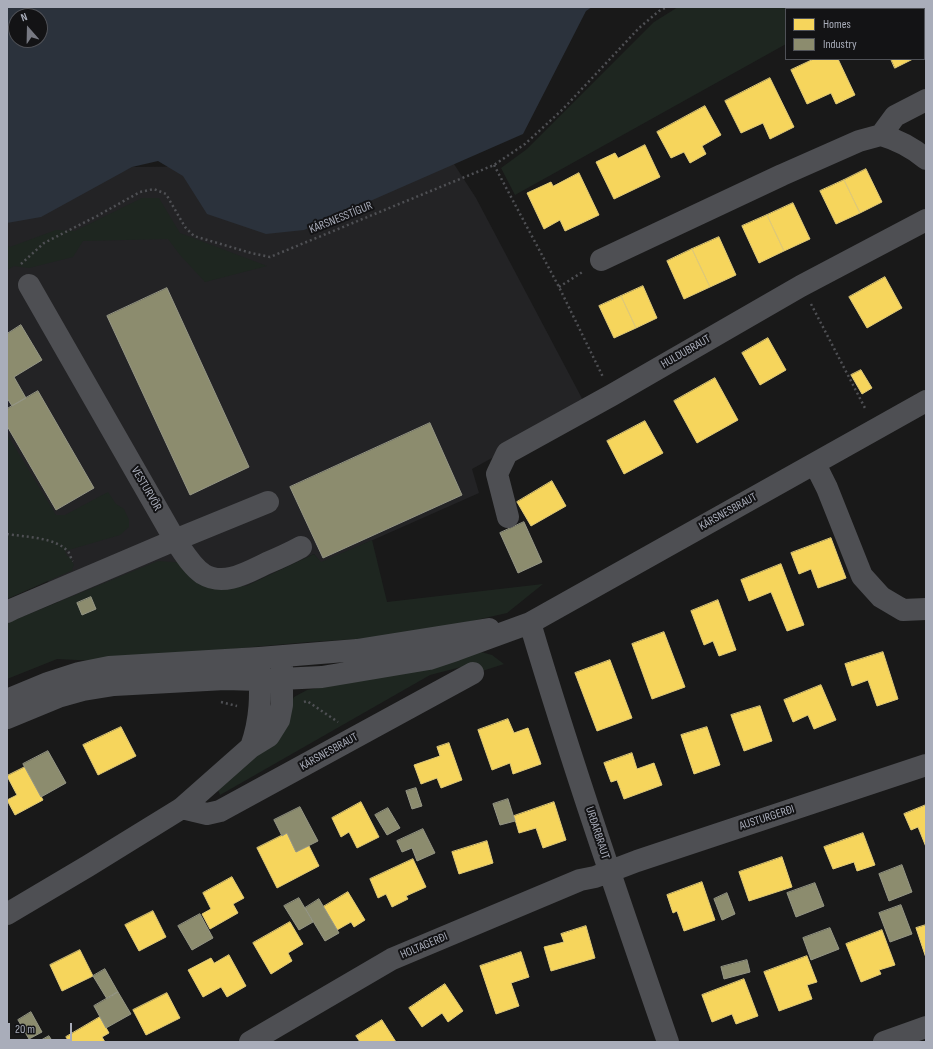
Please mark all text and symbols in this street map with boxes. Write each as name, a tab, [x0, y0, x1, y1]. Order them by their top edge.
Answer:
north arrow	[8, 8, 48, 48]
legend	[785, 8, 925, 60]
text: N	[19, 10, 29, 24]
text: Homes	[823, 17, 851, 32]
text: Industry	[823, 37, 857, 52]
street label: KÁRSNESSTÍGUR	[307, 199, 375, 237]
street label: HULDUBRAUT	[659, 332, 713, 372]
street label: VESTURVÖR	[128, 464, 164, 514]
street label: KÁRSNESBRAUT	[696, 490, 760, 534]
street label: KÁRSNESBRAUT	[297, 730, 361, 774]
street label: AUSTURGERÐI	[738, 802, 796, 834]
street label: URÐARBRAUT	[582, 805, 612, 861]
street label: HOLTAGERÐI	[398, 930, 450, 962]
scale bar	[10, 1015, 74, 1041]
text: 20 m	[15, 1022, 35, 1037]

